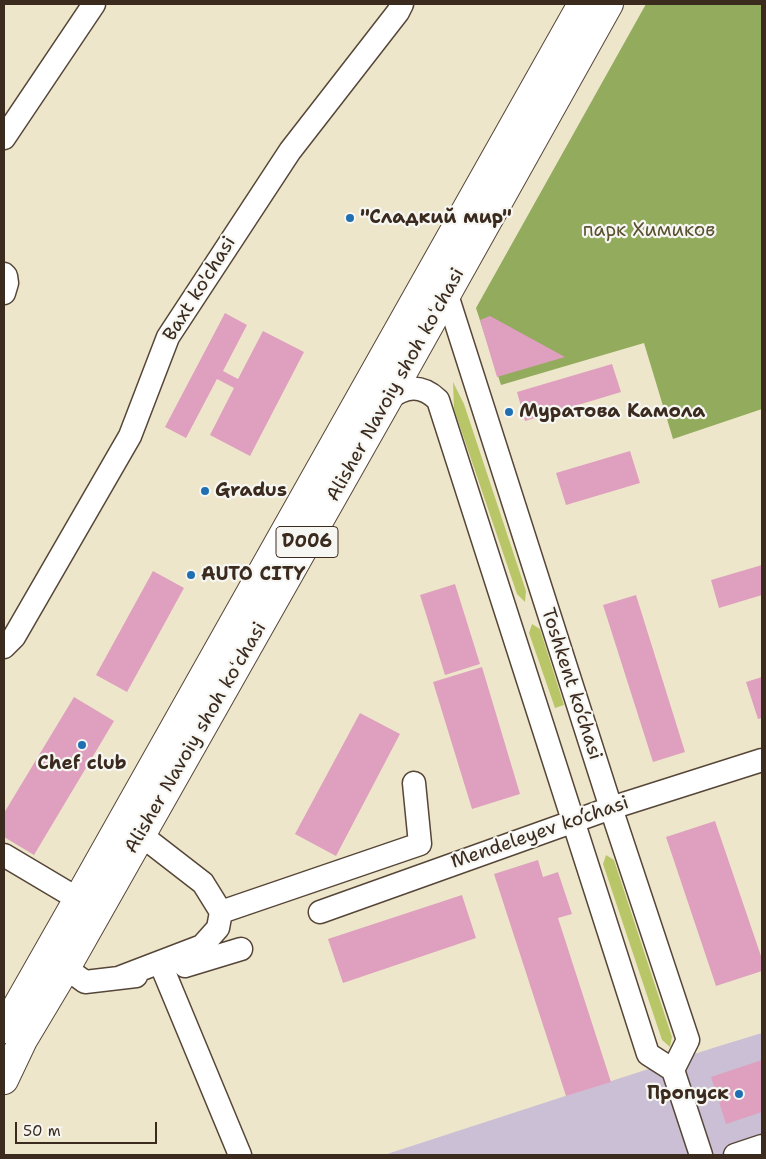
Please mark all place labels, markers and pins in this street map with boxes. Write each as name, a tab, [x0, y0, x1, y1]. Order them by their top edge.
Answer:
place label: "Сладкий мир"	[360, 207, 512, 229]
marker: "Сладкий мир"	[344, 212, 356, 224]
place label: Муратова Камола	[519, 401, 705, 423]
marker: Муратова Камола	[503, 406, 515, 418]
place label: Gradus	[215, 480, 287, 502]
marker: Gradus	[199, 485, 211, 497]
place label: AUTO CITY	[201, 564, 306, 586]
marker: AUTO CITY	[185, 569, 197, 581]
marker: Chef club	[76, 739, 88, 751]
place label: Chef club	[37, 753, 127, 775]
place label: Пропуск	[647, 1083, 729, 1105]
marker: Пропуск	[733, 1088, 745, 1100]

